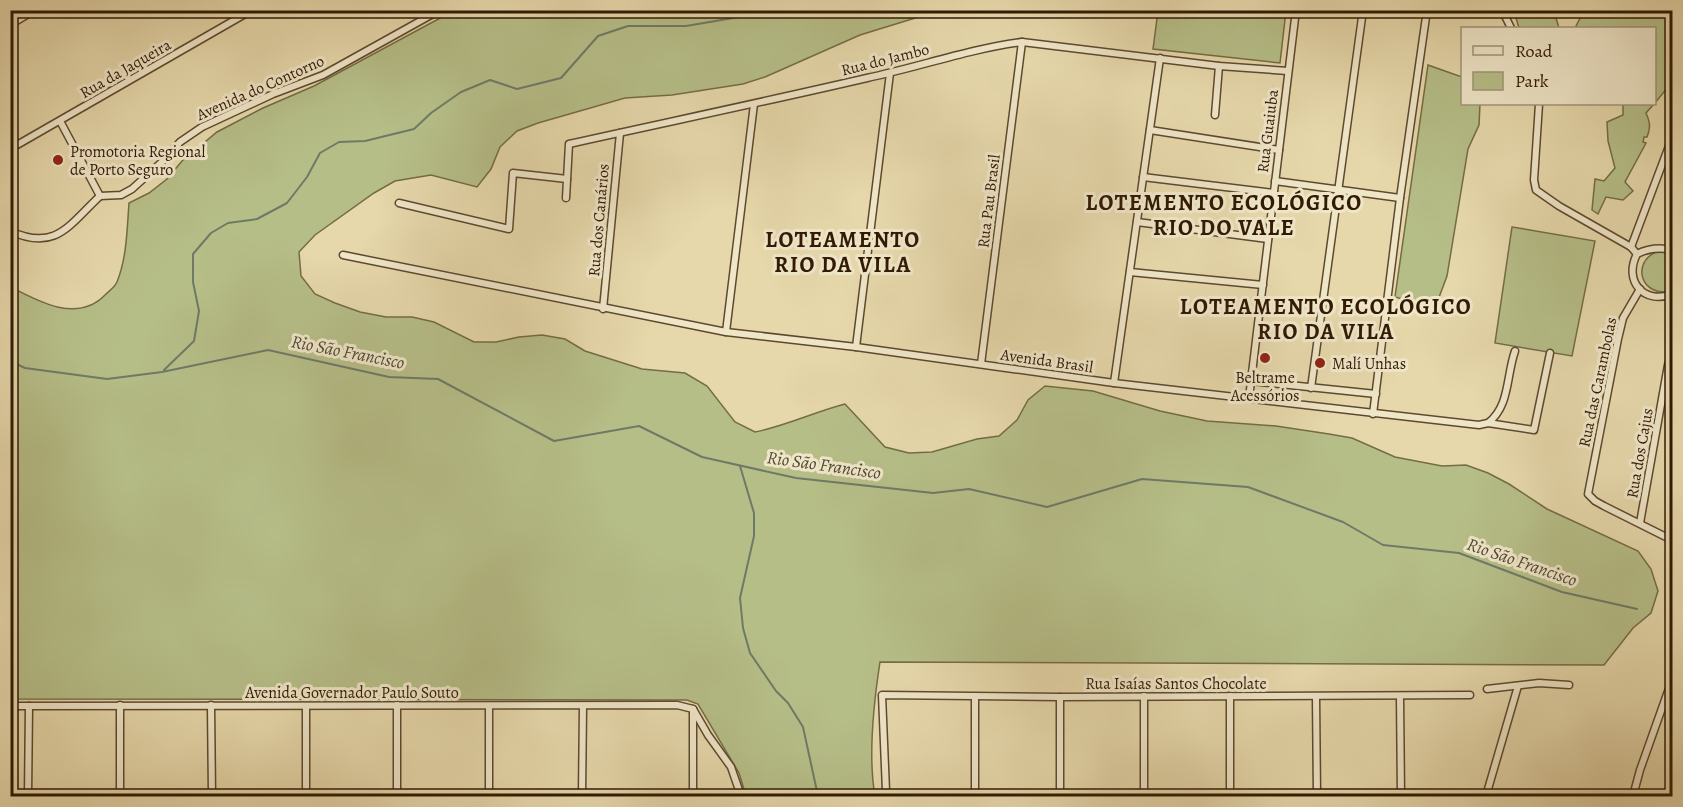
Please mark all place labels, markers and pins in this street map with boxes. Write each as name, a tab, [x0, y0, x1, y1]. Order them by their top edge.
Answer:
place label: Promotoria Regional de Porto Seguro	[70, 141, 205, 181]
marker: Promotoria Regional de Porto Seguro	[51, 153, 65, 167]
marker: Beltrame Acessórios	[1258, 351, 1272, 365]
place label: Malí Unhas	[1332, 353, 1406, 375]
marker: Malí Unhas	[1313, 356, 1327, 370]
place label: Beltrame Acessórios	[1230, 367, 1299, 407]

